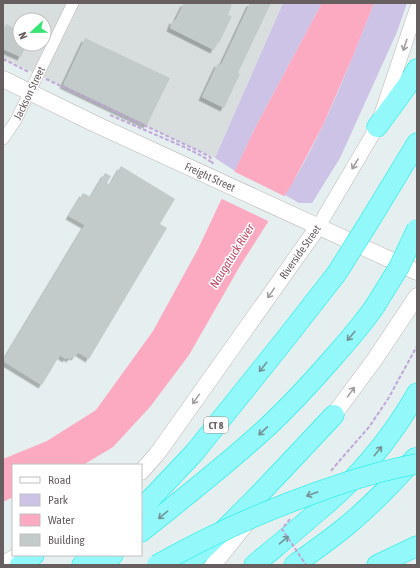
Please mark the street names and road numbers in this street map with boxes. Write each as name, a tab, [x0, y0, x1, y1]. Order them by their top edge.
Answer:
street label: Jackson Street	[11, 65, 47, 122]
street label: Freight Street	[183, 160, 237, 194]
street label: Riverside Street	[277, 223, 323, 281]
road number: CT 8	[204, 417, 228, 433]

